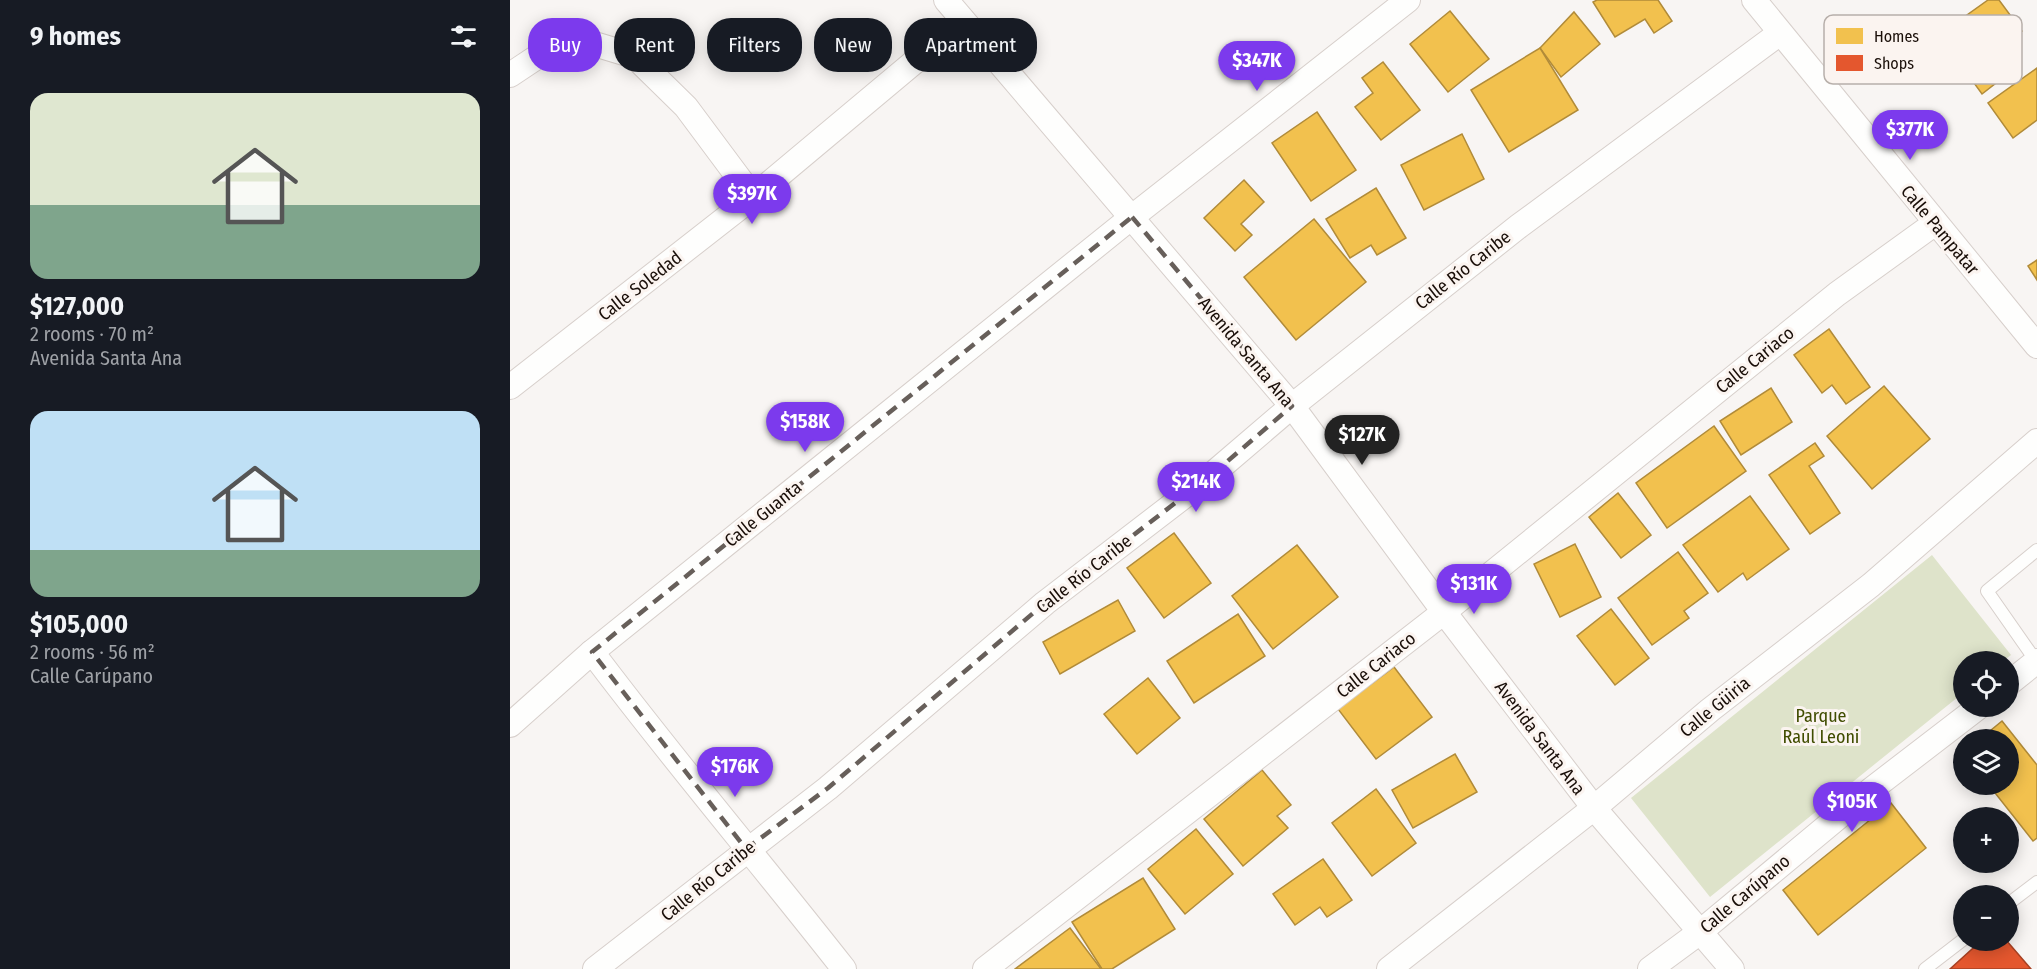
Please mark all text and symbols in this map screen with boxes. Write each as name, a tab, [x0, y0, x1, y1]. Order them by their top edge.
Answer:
legend	[1824, 15, 2022, 84]
chip: Buy	[528, 18, 602, 72]
chip: Rent	[614, 18, 695, 72]
chip: Filters	[707, 18, 802, 72]
chip: New	[814, 18, 892, 72]
chip: Apartment	[904, 18, 1037, 72]
icon: filters	[447, 20, 480, 53]
text: 9 homes	[30, 21, 121, 52]
text: Homes	[1874, 27, 1919, 46]
pin: $347K	[1215, 41, 1299, 92]
text: $347K	[1232, 48, 1282, 72]
text: Shops	[1874, 54, 1914, 73]
pin: $377K	[1868, 110, 1952, 161]
text: $377K	[1886, 117, 1934, 141]
icon: home	[201, 132, 309, 240]
pin: $397K	[710, 174, 794, 225]
text: $397K	[727, 181, 777, 205]
street label: Calle Pampatar	[1896, 181, 1984, 280]
street label: Calle Río Caribe	[1411, 226, 1515, 314]
street label: Calle Soledad	[594, 246, 686, 326]
text: $127,000	[30, 291, 124, 322]
street label: Avenida Santa Ana	[1194, 293, 1299, 412]
text: 2 rooms · 70 m²	[30, 322, 154, 346]
street label: Calle Cariaco	[1711, 322, 1799, 398]
text: Avenida Santa Ana	[30, 346, 182, 370]
pin: $158K	[763, 402, 847, 453]
text: $158K	[780, 409, 830, 433]
pin: $127K	[1320, 415, 1404, 466]
text: $127K	[1339, 422, 1386, 446]
icon: home	[201, 450, 309, 558]
pin: $214K	[1154, 462, 1238, 513]
text: $214K	[1171, 469, 1221, 493]
street label: Calle Guanta	[720, 476, 806, 552]
street label: Calle Río Caribe	[1032, 530, 1136, 618]
pin: $131K	[1432, 564, 1516, 615]
text: $131K	[1451, 571, 1497, 595]
text: $105,000	[30, 609, 128, 640]
street label: Calle Cariaco	[1332, 627, 1420, 703]
text: 2 rooms · 56 m²	[30, 640, 155, 664]
map controls	[1953, 651, 2019, 951]
button: locate	[1953, 651, 2019, 717]
text: Calle Carúpano	[30, 664, 153, 688]
street label: Calle Güiria	[1675, 672, 1755, 742]
street label: Avenida Santa Ana	[1490, 677, 1590, 799]
park label: Parque Raúl Leoni	[1783, 705, 1859, 748]
button: layers	[1953, 729, 2019, 795]
pin: $176K	[693, 747, 777, 798]
text: $176K	[711, 754, 759, 778]
pin: $105K	[1810, 782, 1894, 833]
text: $105K	[1827, 789, 1877, 813]
button: +	[1953, 807, 2019, 873]
street label: Calle Río Caribe	[656, 836, 760, 926]
street label: Calle Carúpano	[1695, 850, 1795, 938]
button: −	[1953, 885, 2019, 951]

